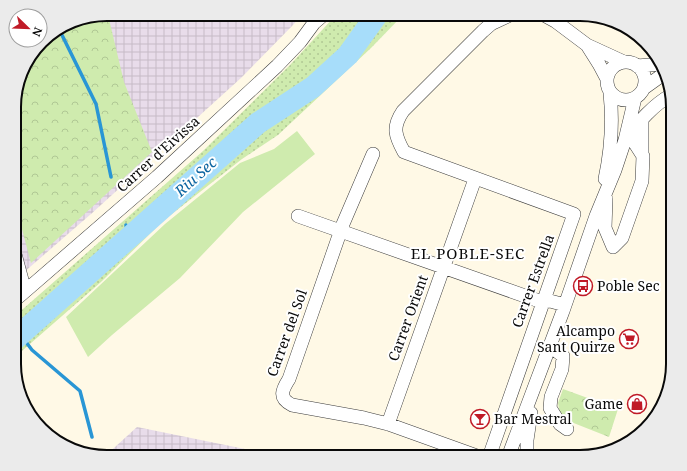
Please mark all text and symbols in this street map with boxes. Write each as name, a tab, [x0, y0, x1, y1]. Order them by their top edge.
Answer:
north arrow	[8, 8, 48, 48]
text: N	[29, 25, 46, 39]
street label: Carrer d'Eivissa	[112, 111, 203, 196]
water label: Riu Sec	[169, 152, 221, 201]
street label: Carrer Estrella	[507, 231, 558, 330]
district label: EL POBLE-SEC	[411, 243, 525, 263]
street label: Carrer Orient	[383, 272, 432, 364]
bus stop icon: Poble Sec	[572, 275, 594, 297]
place label: Poble Sec	[597, 276, 660, 295]
street label: Carrer del Sol	[262, 286, 311, 379]
place label: Alcampo Sant Quirze	[537, 321, 615, 356]
supermarket icon: Alcampo Sant Quirze	[618, 328, 640, 350]
shop icon: Game	[626, 393, 648, 415]
place label: Game	[584, 394, 623, 413]
bar icon: Bar Mestral	[469, 408, 491, 430]
place label: Bar Mestral	[494, 409, 572, 428]

